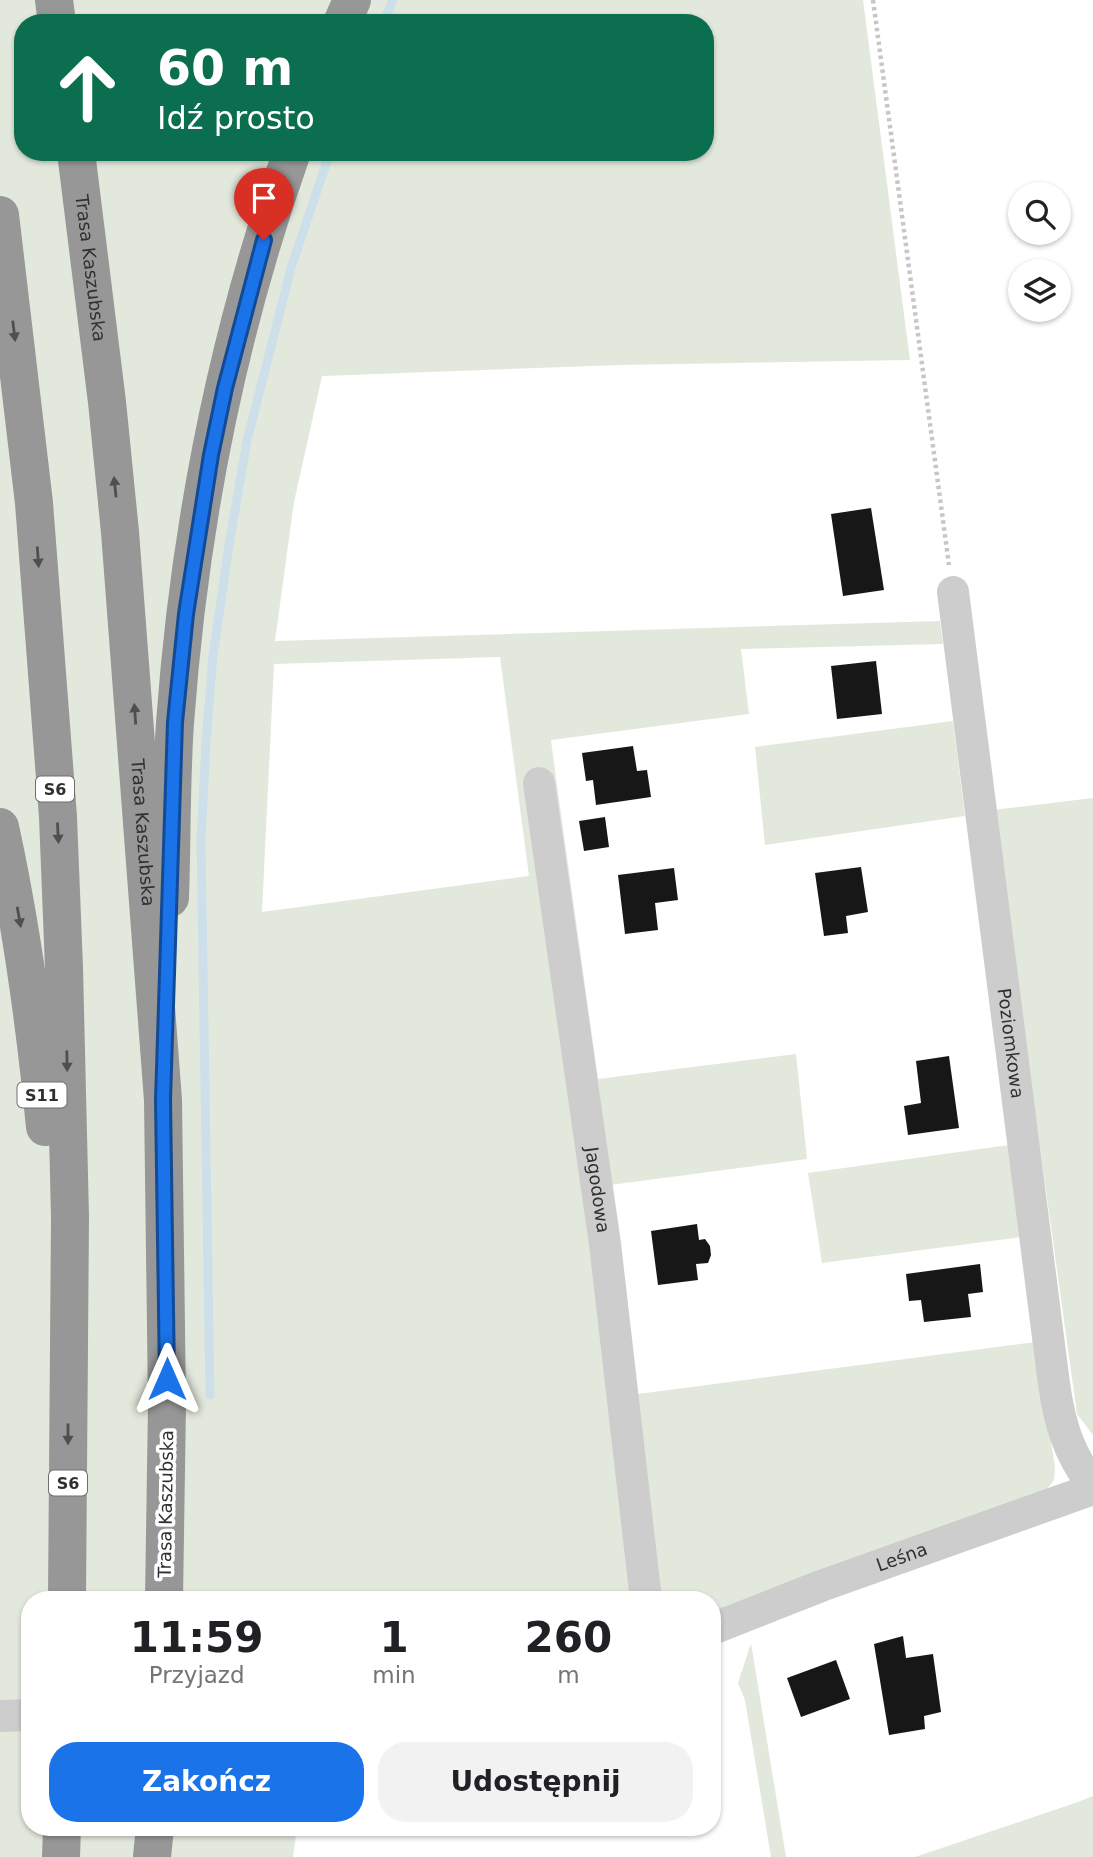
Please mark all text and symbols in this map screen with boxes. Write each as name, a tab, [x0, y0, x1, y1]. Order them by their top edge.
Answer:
text: 60 m	[157, 40, 293, 97]
icon: ahead	[42, 42, 133, 133]
text: Idź prosto	[157, 99, 315, 137]
pin	[234, 168, 294, 240]
icon: arrive	[245, 179, 283, 217]
map controls	[1008, 182, 1071, 322]
button: search	[1008, 182, 1071, 245]
street label: Trasa Kaszubska	[71, 192, 110, 343]
button: layers	[1008, 259, 1071, 322]
one-way arrow	[8, 320, 19, 342]
one-way arrow	[110, 476, 121, 498]
one-way arrow	[33, 547, 44, 569]
one-way arrow	[129, 703, 140, 725]
street label: Trasa Kaszubska	[127, 757, 159, 907]
road number: S6	[36, 776, 74, 802]
one-way arrow	[53, 822, 64, 844]
one-way arrow	[14, 906, 25, 928]
street label: Poziomkowa	[994, 987, 1028, 1100]
one-way arrow	[61, 1050, 72, 1072]
road number: S11	[18, 1082, 66, 1107]
street label: Jagodowa	[581, 1144, 614, 1234]
position arrow	[130, 1342, 204, 1416]
one-way arrow	[62, 1424, 74, 1446]
street label: Trasa Kaszubska	[154, 1430, 177, 1579]
road number: S6	[49, 1470, 87, 1496]
street label: Leśna	[873, 1538, 930, 1575]
text: 11:59	[130, 1613, 264, 1662]
text: 1	[379, 1613, 409, 1662]
text: 260	[525, 1613, 612, 1662]
text: Przyjazd	[149, 1662, 245, 1688]
text: min	[372, 1662, 416, 1688]
text: m	[557, 1662, 580, 1688]
button: Zakończ	[49, 1742, 364, 1822]
button: Udostępnij	[378, 1742, 693, 1822]

